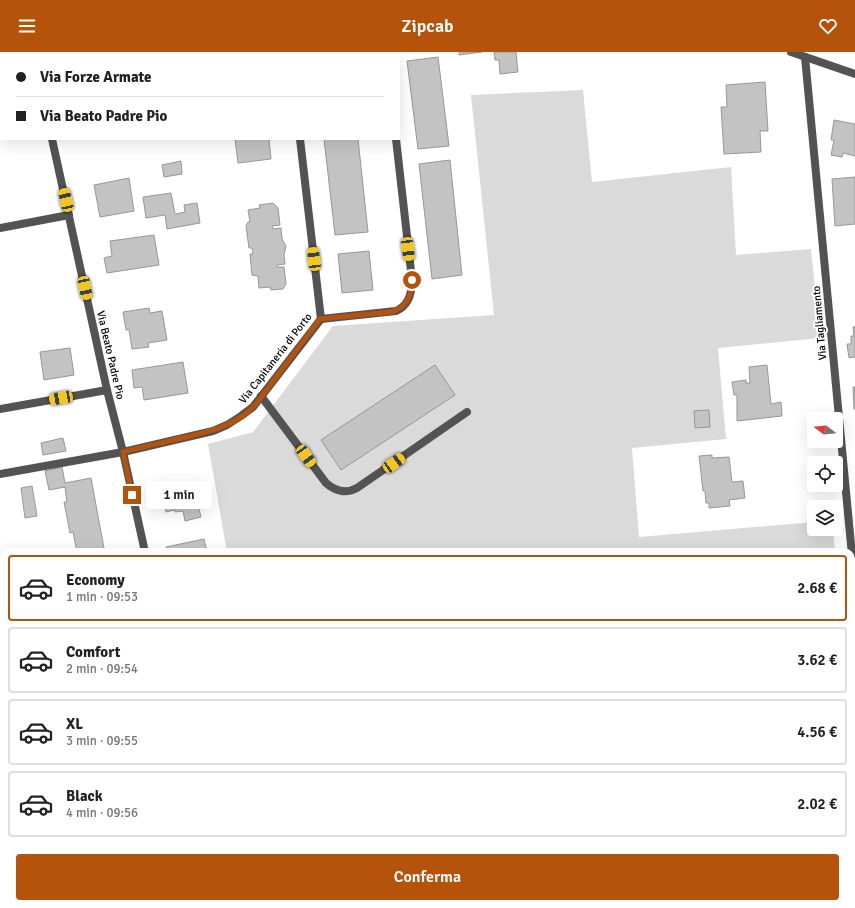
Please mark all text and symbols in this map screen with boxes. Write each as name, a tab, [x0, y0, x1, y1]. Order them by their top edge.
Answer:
icon: menu	[16, 15, 38, 37]
text: Zipcab	[401, 15, 454, 37]
icon: heart	[817, 15, 839, 37]
text: Via Forze Armate	[40, 68, 152, 86]
text: Via Beato Padre Pio	[40, 107, 167, 125]
car	[57, 187, 75, 213]
car	[401, 236, 415, 262]
car	[307, 246, 321, 272]
route start	[403, 271, 421, 289]
car	[77, 275, 93, 301]
street label: Via Tagliamento	[810, 285, 829, 361]
street label: Via Beato Padre Pio	[94, 309, 127, 401]
street label: Via Capitaneria di Porto	[236, 310, 315, 406]
car	[48, 390, 74, 406]
north arrow	[807, 412, 843, 448]
map controls	[807, 412, 843, 536]
car	[294, 443, 318, 469]
car	[381, 451, 407, 475]
button: locate	[807, 456, 843, 492]
callout: 1 min	[146, 481, 212, 509]
route end	[123, 486, 141, 504]
text: 1 min	[163, 487, 195, 503]
button: layers	[807, 500, 843, 536]
icon: car	[18, 570, 54, 606]
text: Economy	[66, 571, 125, 589]
text: 2.68 €	[797, 579, 837, 597]
text: 1 min · 09:53	[66, 589, 138, 605]
icon: car	[18, 642, 54, 678]
text: Comfort	[66, 643, 120, 661]
text: 3.62 €	[797, 651, 837, 669]
text: 2 min · 09:54	[66, 661, 138, 677]
icon: car	[18, 714, 54, 750]
text: XL	[66, 715, 83, 733]
text: 4.56 €	[797, 723, 837, 741]
text: 3 min · 09:55	[66, 733, 138, 749]
icon: car	[18, 786, 54, 822]
text: Black	[66, 787, 103, 805]
text: 2.02 €	[797, 795, 837, 813]
text: 4 min · 09:56	[66, 805, 138, 821]
button: Conferma	[16, 854, 839, 900]

